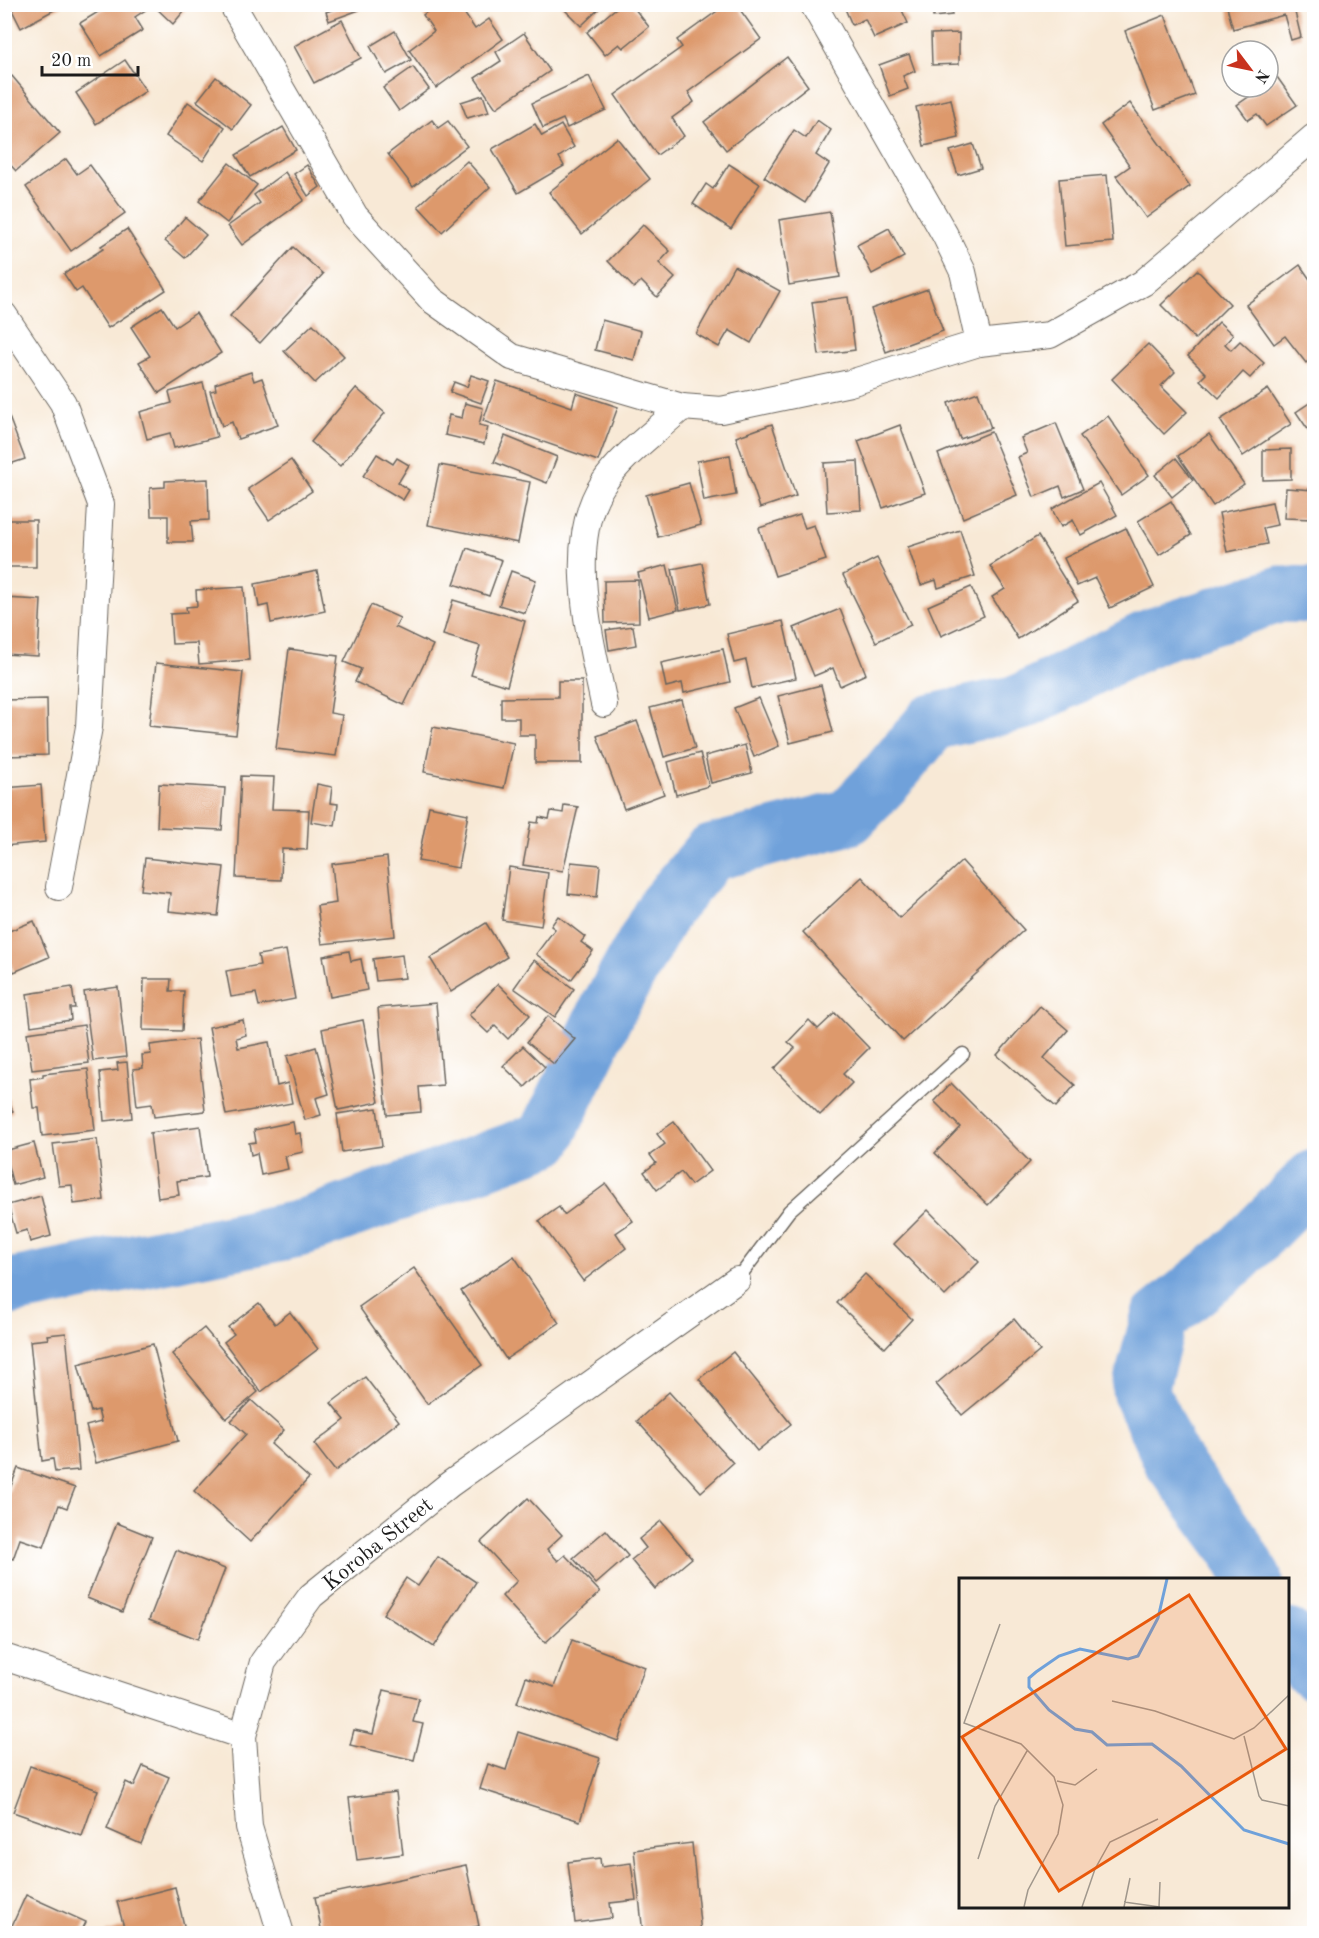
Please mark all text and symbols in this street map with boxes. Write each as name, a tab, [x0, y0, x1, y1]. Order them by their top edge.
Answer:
scale bar	[42, 39, 138, 77]
north arrow	[1220, 39, 1280, 99]
text: 20 m	[51, 52, 91, 70]
text: N	[1251, 66, 1271, 86]
street label: Koroba Street	[319, 1494, 437, 1595]
inset map	[959, 1578, 1289, 1908]

